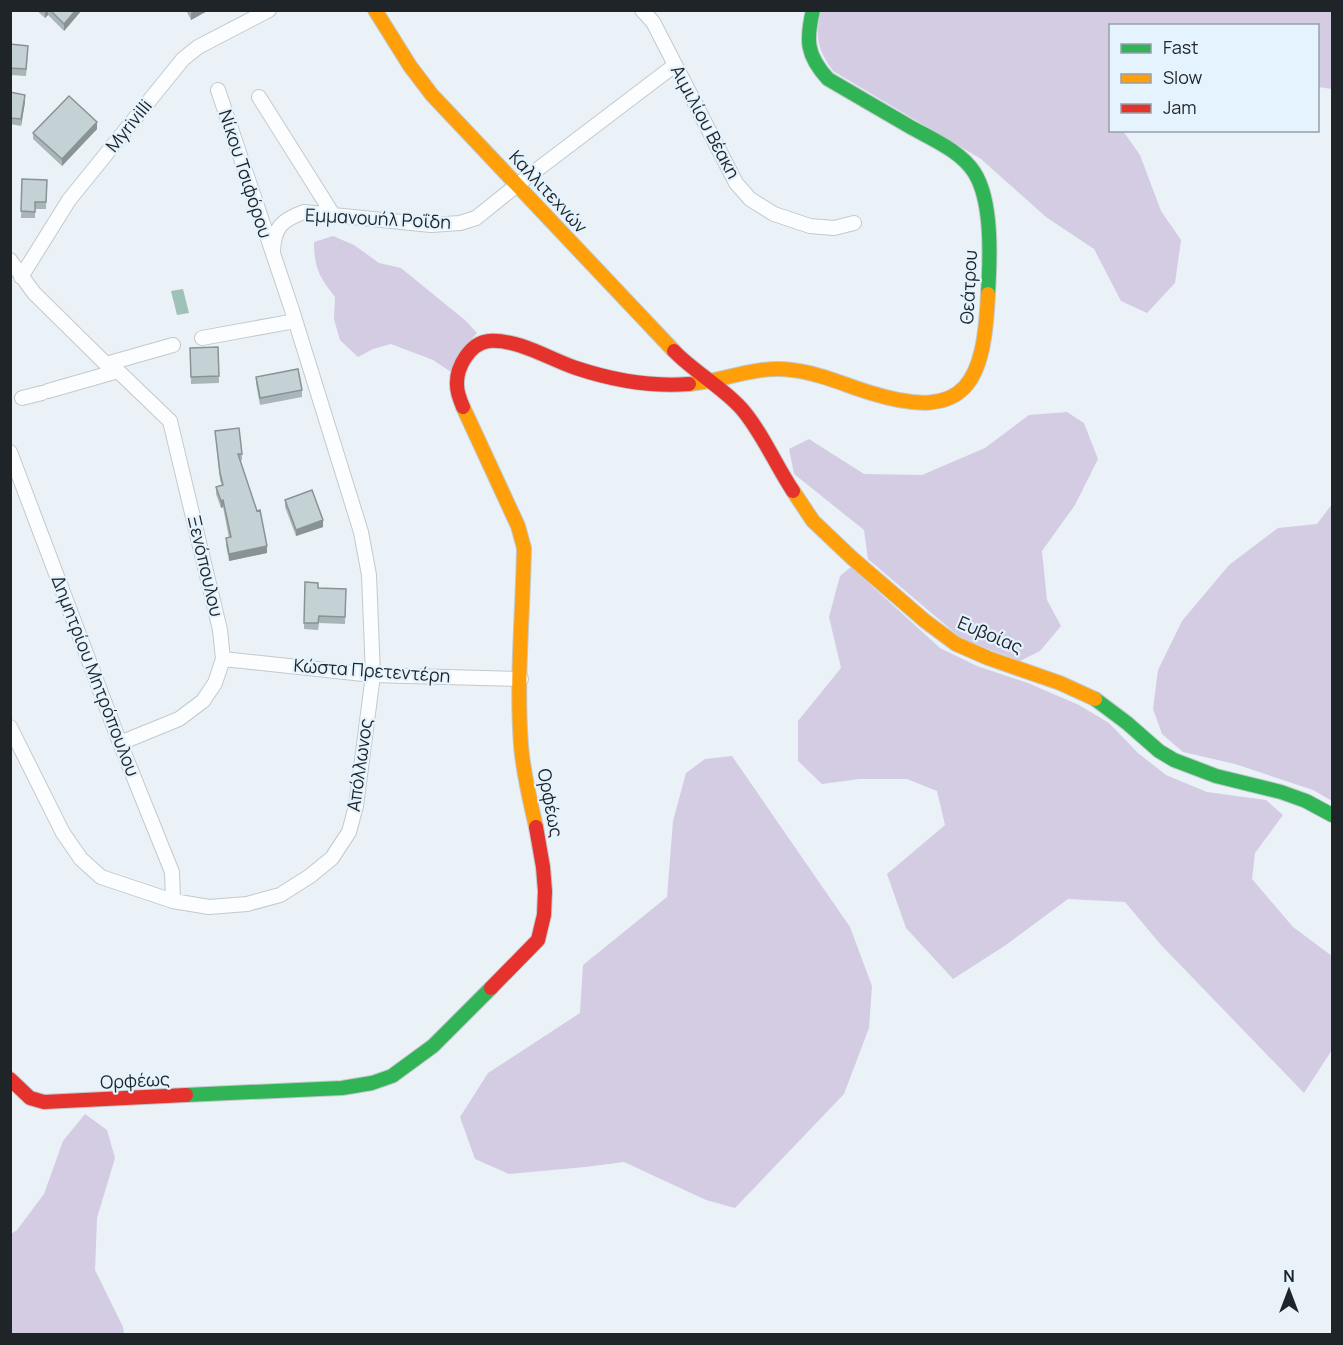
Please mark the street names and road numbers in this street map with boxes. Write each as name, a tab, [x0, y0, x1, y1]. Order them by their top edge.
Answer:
street label: Αιμιλίου Βέακη	[666, 60, 746, 183]
street label: Myrivilli	[100, 94, 157, 157]
street label: Νίκου Τσιφόρου	[214, 106, 278, 241]
street label: Καλλιτεχνών	[504, 145, 593, 238]
street label: Εμμανουήλ Ροΐδη	[305, 202, 452, 234]
street label: Θεάτρου	[954, 249, 982, 325]
street label: Ξενόπουλου	[183, 513, 229, 619]
street label: Δημητρίου Μητρόπουλου	[46, 572, 145, 780]
street label: Ευβοίας	[954, 610, 1027, 658]
street label: Κώστα Πρετεντέρη	[293, 653, 451, 687]
street label: Απόλλωνος	[341, 717, 377, 813]
street label: Ορφέως	[533, 766, 569, 839]
street label: Ορφέως	[100, 1066, 170, 1094]

